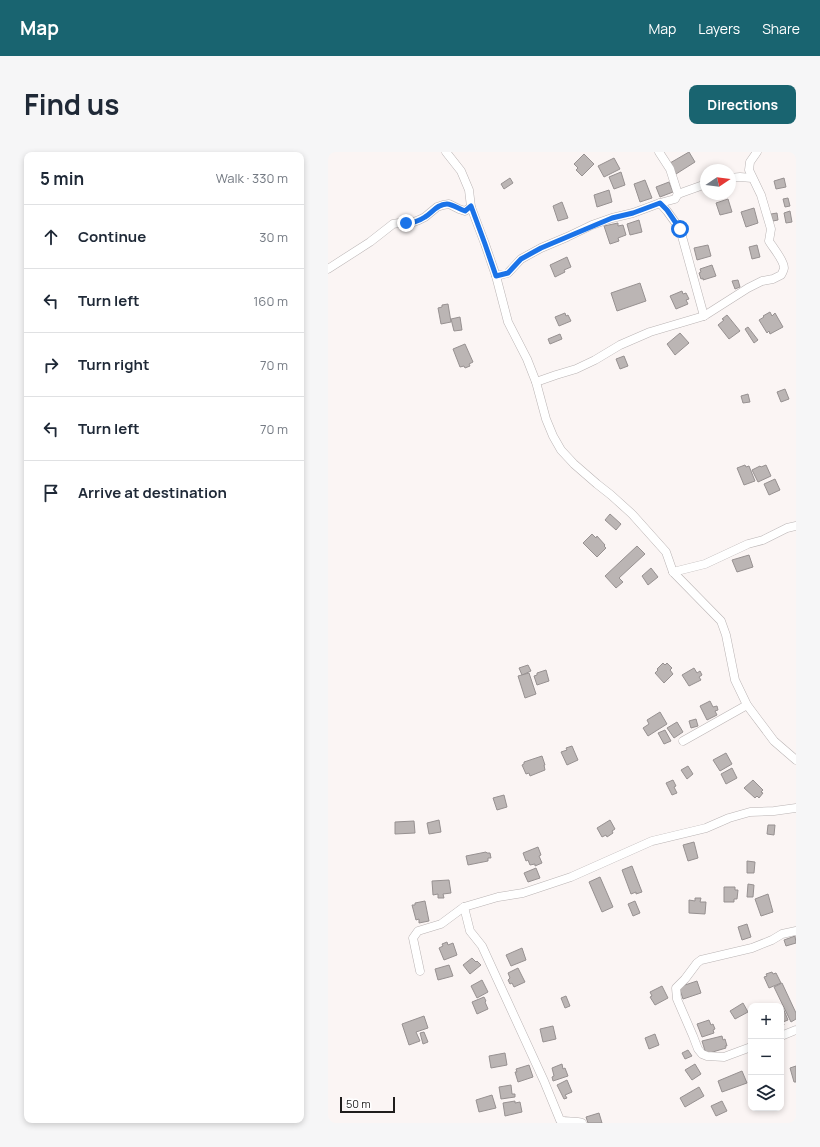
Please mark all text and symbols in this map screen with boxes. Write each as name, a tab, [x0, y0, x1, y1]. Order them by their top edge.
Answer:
text: Map	[20, 15, 59, 41]
text: Map	[648, 19, 676, 38]
text: Layers	[698, 19, 740, 38]
text: Share	[762, 19, 800, 38]
text: Find us	[24, 85, 119, 123]
button: Directions	[689, 85, 796, 124]
north arrow	[700, 164, 736, 200]
text: 5 min	[40, 167, 84, 190]
text: Walk · 330 m	[216, 169, 288, 187]
route end	[397, 214, 415, 232]
route start	[671, 220, 689, 238]
icon: ahead	[40, 226, 62, 248]
text: Continue	[78, 226, 146, 247]
text: 30 m	[259, 228, 288, 246]
icon: left	[40, 290, 62, 312]
text: Turn left	[78, 290, 140, 311]
text: 160 m	[253, 292, 288, 310]
icon: right	[40, 354, 62, 376]
text: Turn right	[78, 354, 149, 375]
text: 70 m	[260, 356, 288, 374]
icon: left	[40, 418, 62, 440]
text: Turn left	[78, 418, 140, 439]
text: 70 m	[260, 420, 288, 438]
icon: arrive	[40, 482, 62, 504]
text: Arrive at destination	[78, 482, 227, 503]
map controls	[748, 1003, 784, 1111]
button: +	[748, 1003, 784, 1039]
button: −	[748, 1039, 784, 1075]
button: layers	[748, 1075, 784, 1111]
scale bar	[340, 1095, 395, 1114]
text: 50 m	[346, 1096, 371, 1111]

